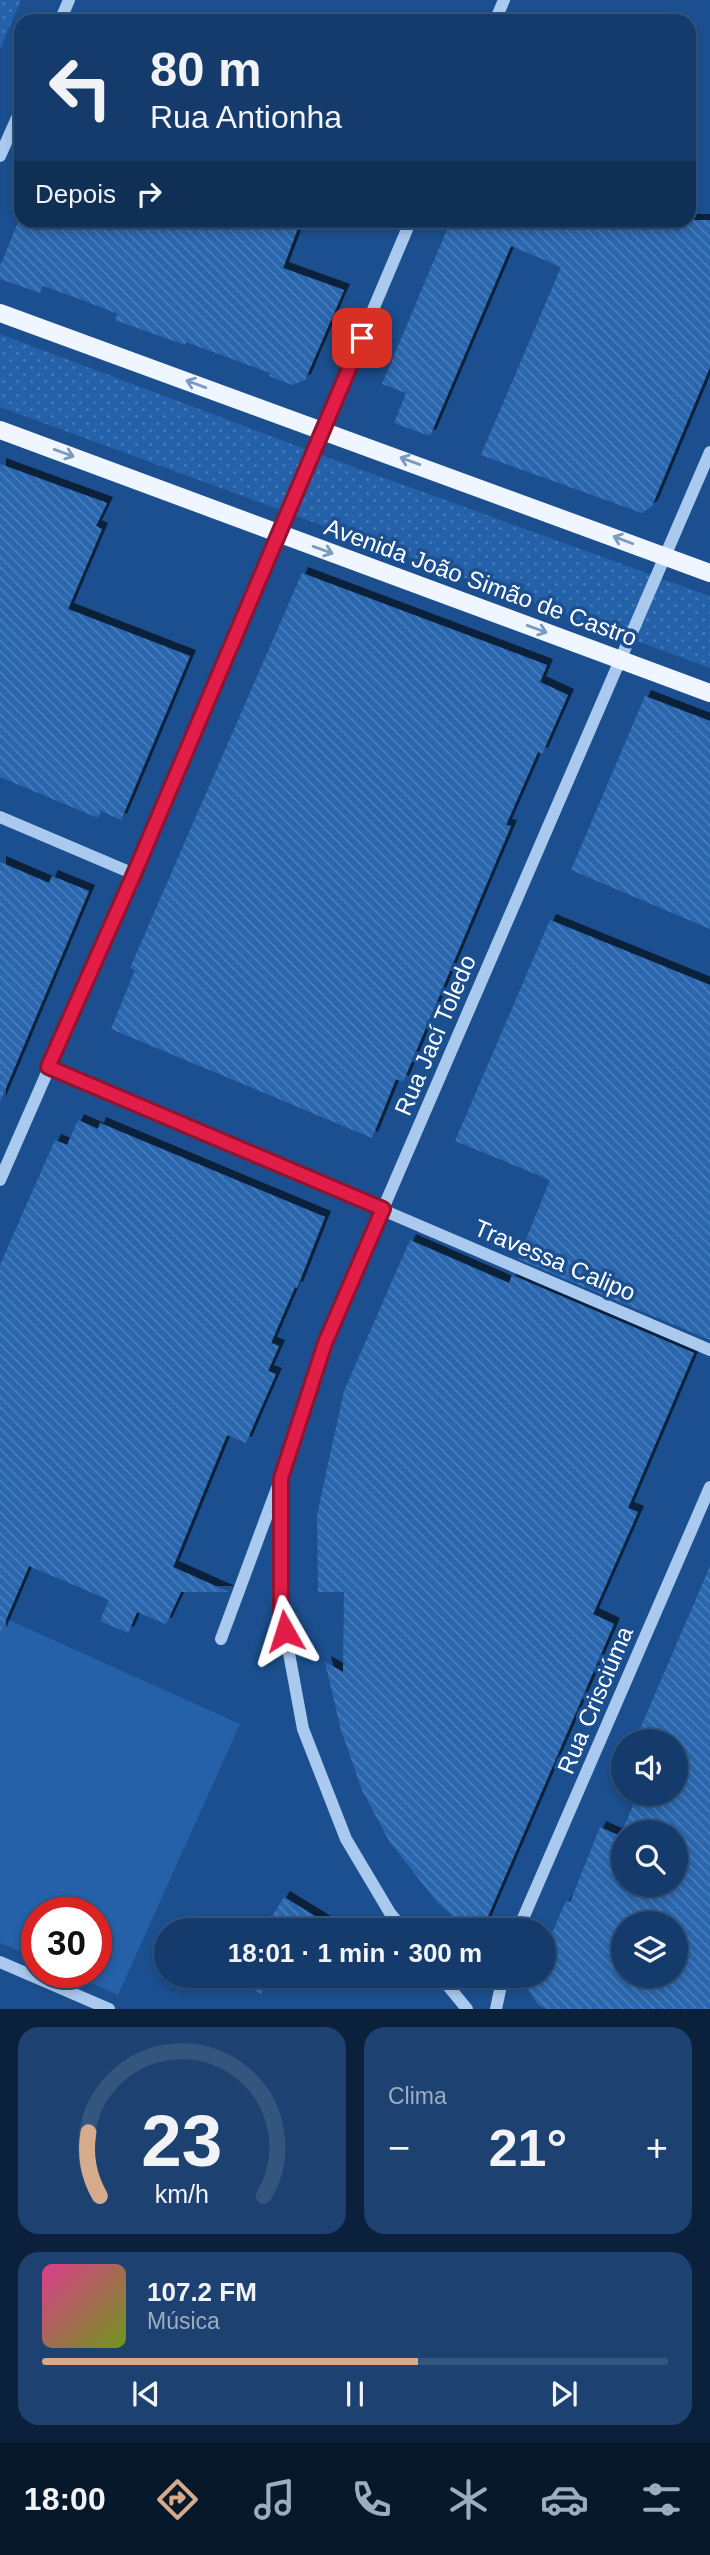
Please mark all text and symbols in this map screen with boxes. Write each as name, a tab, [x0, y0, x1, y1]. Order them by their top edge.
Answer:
icon: left	[35, 42, 126, 133]
text: 80 m	[150, 42, 262, 96]
text: Rua Antionha	[150, 99, 342, 135]
icon: right	[130, 175, 168, 213]
text: Depois	[35, 179, 116, 209]
pin	[332, 308, 392, 368]
icon: arrive	[343, 319, 381, 357]
one-way arrow	[185, 377, 207, 389]
one-way arrow	[53, 448, 74, 461]
one-way arrow	[399, 454, 421, 467]
street label: Avenida João Simão de Castro	[321, 513, 641, 651]
one-way arrow	[613, 533, 635, 545]
one-way arrow	[312, 545, 334, 557]
one-way arrow	[525, 623, 547, 636]
street label: Rua Jací Toledo	[389, 951, 481, 1119]
street label: Travessa Calipo	[470, 1214, 640, 1306]
position arrow	[248, 1594, 322, 1668]
street label: Rua Crisciúma	[552, 1622, 638, 1778]
map controls	[611, 1729, 688, 1988]
button: sound	[611, 1729, 688, 1806]
button: search	[611, 1820, 688, 1897]
speed limit sign: 30	[21, 1897, 112, 1988]
button: layers	[611, 1911, 688, 1988]
text: 18:01 · 1 min · 300 m	[228, 1938, 482, 1968]
text: Clima	[388, 2083, 447, 2109]
text: 23	[142, 2101, 222, 2182]
text: 21°	[489, 2119, 567, 2177]
text: −	[388, 2127, 410, 2169]
text: +	[646, 2127, 668, 2169]
text: km/h	[155, 2180, 209, 2208]
text: 107.2 FM	[147, 2277, 257, 2307]
text: Música	[147, 2308, 220, 2334]
icon: previous	[127, 2375, 165, 2413]
icon: pause	[336, 2375, 374, 2413]
icon: next	[545, 2375, 583, 2413]
icon: directions	[153, 2475, 202, 2524]
icon: music	[250, 2475, 299, 2524]
icon: phone	[347, 2475, 396, 2524]
icon: climate	[444, 2475, 493, 2524]
icon: car	[540, 2475, 589, 2524]
icon: filters	[637, 2475, 686, 2524]
text: 18:00	[24, 2481, 106, 2517]

